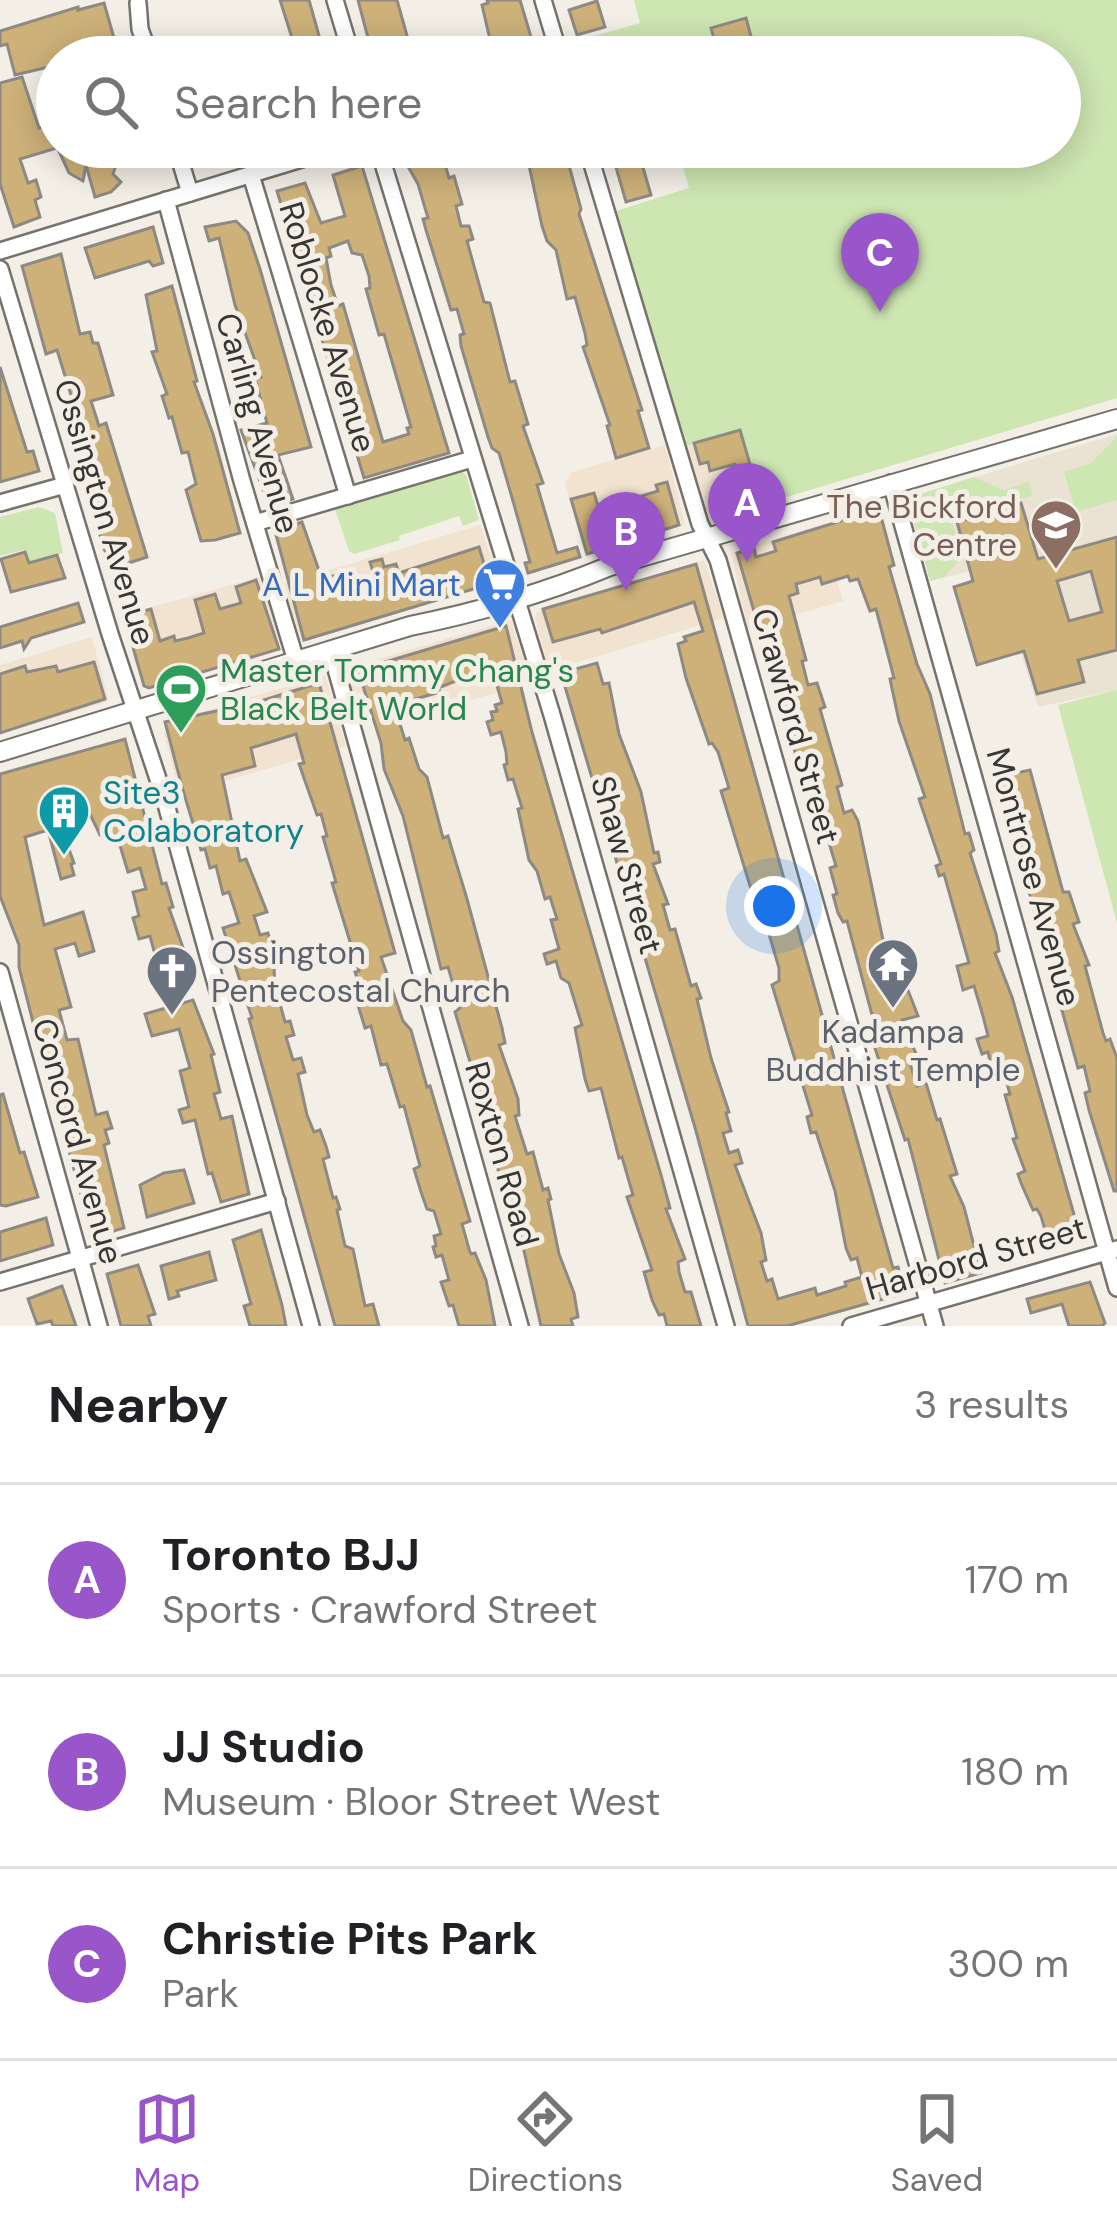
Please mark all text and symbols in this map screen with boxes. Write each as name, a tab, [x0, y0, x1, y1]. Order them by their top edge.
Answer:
search box	[36, 36, 1081, 168]
icon: search	[78, 69, 144, 135]
text: Search here	[174, 73, 422, 132]
street label: Roblocke Avenue	[269, 197, 387, 457]
pin: C	[841, 213, 919, 312]
street label: Carling Avenue	[206, 308, 310, 538]
street label: Ossington Avenue	[44, 374, 166, 650]
pin: A	[708, 463, 786, 562]
place label: The Bickford Centre	[826, 485, 1017, 566]
pin: B	[587, 492, 665, 591]
school or university icon: The Bickford Centre	[1028, 497, 1084, 571]
supermarket icon: A L Mini Mart	[472, 556, 528, 630]
place label: A L Mini Mart	[262, 563, 461, 606]
street label: Crawford Street	[742, 603, 850, 849]
place label: Master Tommy Chang's Black Belt World	[220, 649, 574, 730]
sports icon: Master Tommy Chang's Black Belt World	[153, 661, 209, 735]
street label: Montrose Avenue	[977, 743, 1091, 1011]
place label: Site3 Colaboratory	[103, 771, 304, 852]
street label: Shaw Street	[581, 771, 673, 959]
building icon: Site3 Colaboratory	[36, 783, 92, 857]
your location	[744, 876, 804, 936]
place label: Ossington Pentecostal Church	[211, 931, 510, 1012]
temple icon: Kadampa Buddhist Temple	[865, 936, 921, 1010]
church icon: Ossington Pentecostal Church	[144, 943, 200, 1017]
place label: Kadampa Buddhist Temple	[765, 1010, 1021, 1091]
street label: Concord Avenue	[22, 1013, 134, 1269]
street label: Roxton Road	[455, 1057, 549, 1251]
street label: Harbord Street	[861, 1206, 1091, 1310]
text: Nearby	[48, 1371, 229, 1438]
text: 3 results	[914, 1379, 1069, 1430]
text: Toronto BJJ	[162, 1525, 420, 1584]
text: A	[73, 1554, 101, 1605]
text: 170 m	[965, 1554, 1069, 1605]
text: Sports · Crawford Street	[162, 1584, 598, 1635]
text: JJ Studio	[162, 1717, 365, 1776]
text: B	[75, 1746, 99, 1797]
text: 180 m	[961, 1746, 1069, 1797]
text: Museum · Bloor Street West	[162, 1776, 661, 1827]
text: Christie Pits Park	[162, 1909, 537, 1968]
text: C	[73, 1938, 101, 1989]
text: 300 m	[947, 1938, 1069, 1989]
text: Park	[162, 1968, 239, 2019]
tab: Map	[134, 2086, 200, 2201]
tab: Directions	[468, 2086, 623, 2201]
tab: Saved	[891, 2086, 983, 2201]

